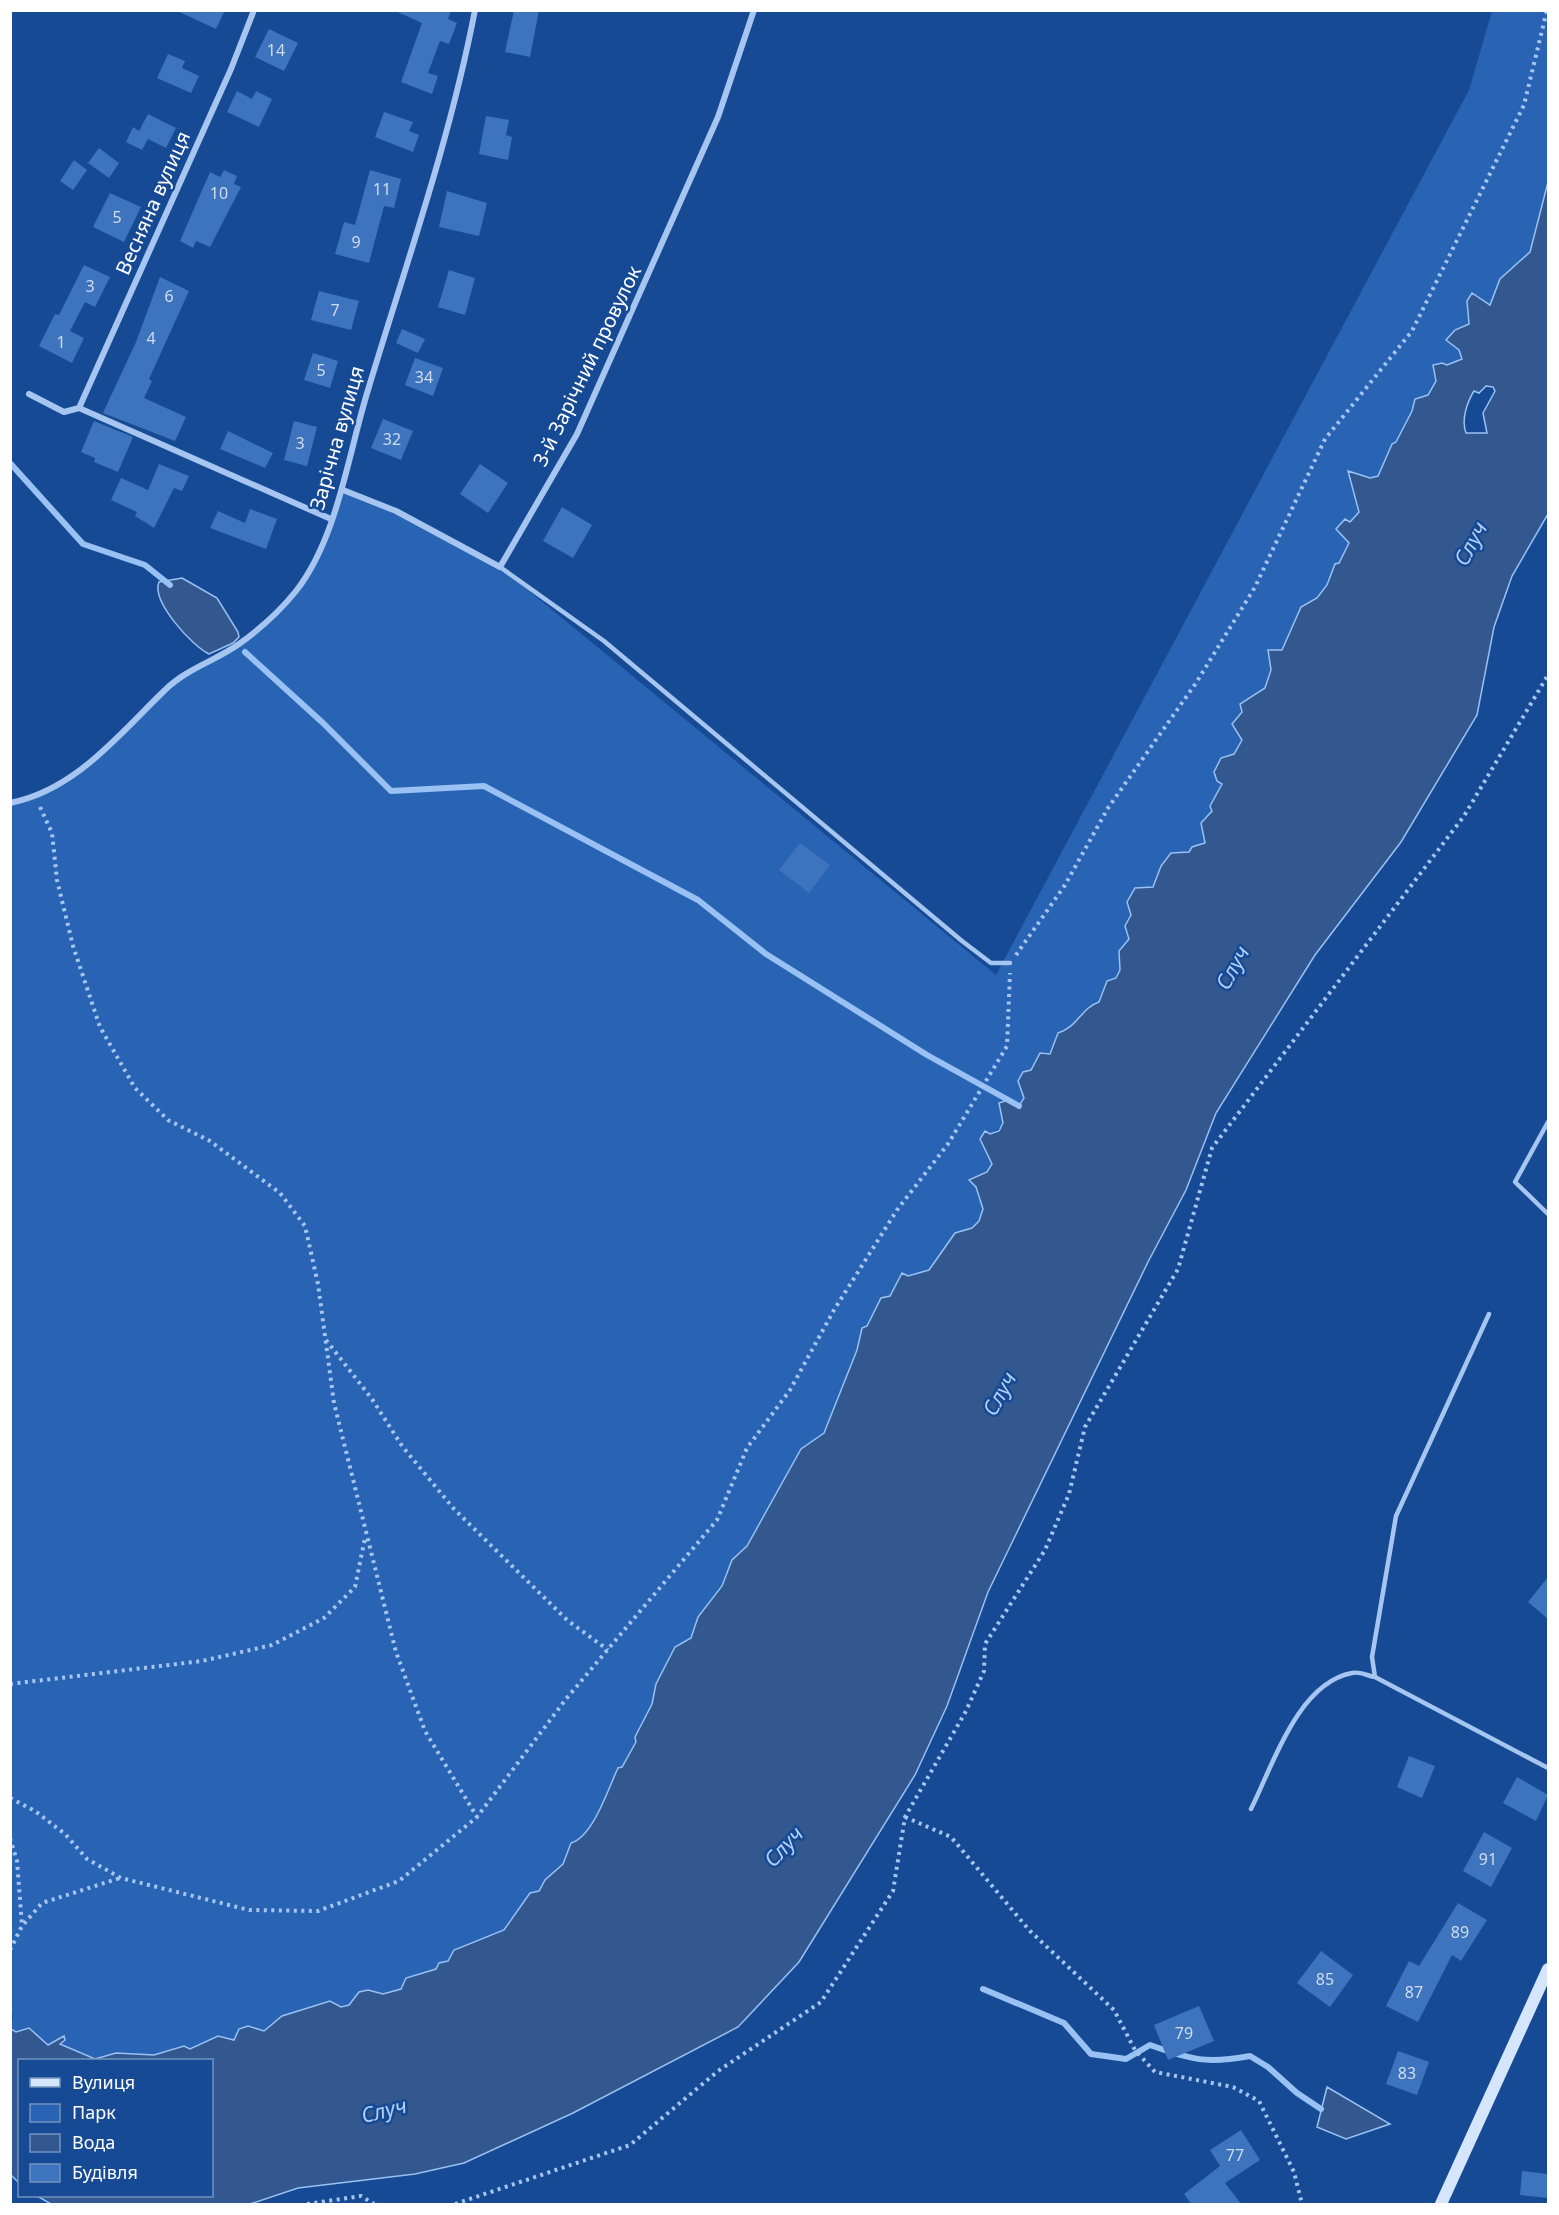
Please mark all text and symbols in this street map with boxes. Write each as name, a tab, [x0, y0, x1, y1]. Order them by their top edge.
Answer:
house number: 14	[267, 39, 285, 61]
street label: Весняна вулиця	[109, 127, 196, 279]
house number: 11	[373, 178, 391, 200]
house number: 10	[210, 182, 228, 204]
house number: 5	[112, 206, 122, 228]
house number: 9	[351, 231, 361, 253]
street label: 3-й Зарічний провулок	[526, 261, 647, 471]
house number: 3	[85, 275, 95, 297]
house number: 6	[164, 285, 174, 307]
house number: 7	[330, 299, 340, 321]
house number: 4	[146, 327, 156, 349]
house number: 1	[56, 331, 66, 353]
house number: 5	[316, 359, 326, 381]
street label: Зарічна вулиця	[303, 363, 370, 513]
house number: 34	[415, 366, 433, 388]
house number: 32	[383, 428, 401, 450]
house number: 3	[295, 432, 305, 454]
water label: Случ	[1447, 516, 1493, 570]
water label: Случ	[1209, 940, 1256, 994]
water label: Случ	[976, 1366, 1023, 1420]
water label: Случ	[757, 1820, 809, 1873]
house number: 91	[1479, 1848, 1497, 1870]
house number: 89	[1451, 1921, 1469, 1943]
house number: 85	[1316, 1968, 1334, 1990]
house number: 87	[1405, 1981, 1423, 2003]
house number: 79	[1175, 2022, 1193, 2044]
legend	[18, 2059, 213, 2197]
house number: 83	[1398, 2062, 1416, 2084]
text: Вулиця	[72, 2070, 135, 2094]
water label: Случ	[358, 2091, 410, 2129]
text: Парк	[72, 2100, 116, 2124]
text: Вода	[72, 2130, 115, 2154]
house number: 77	[1226, 2144, 1244, 2166]
text: Будівля	[72, 2160, 138, 2184]

